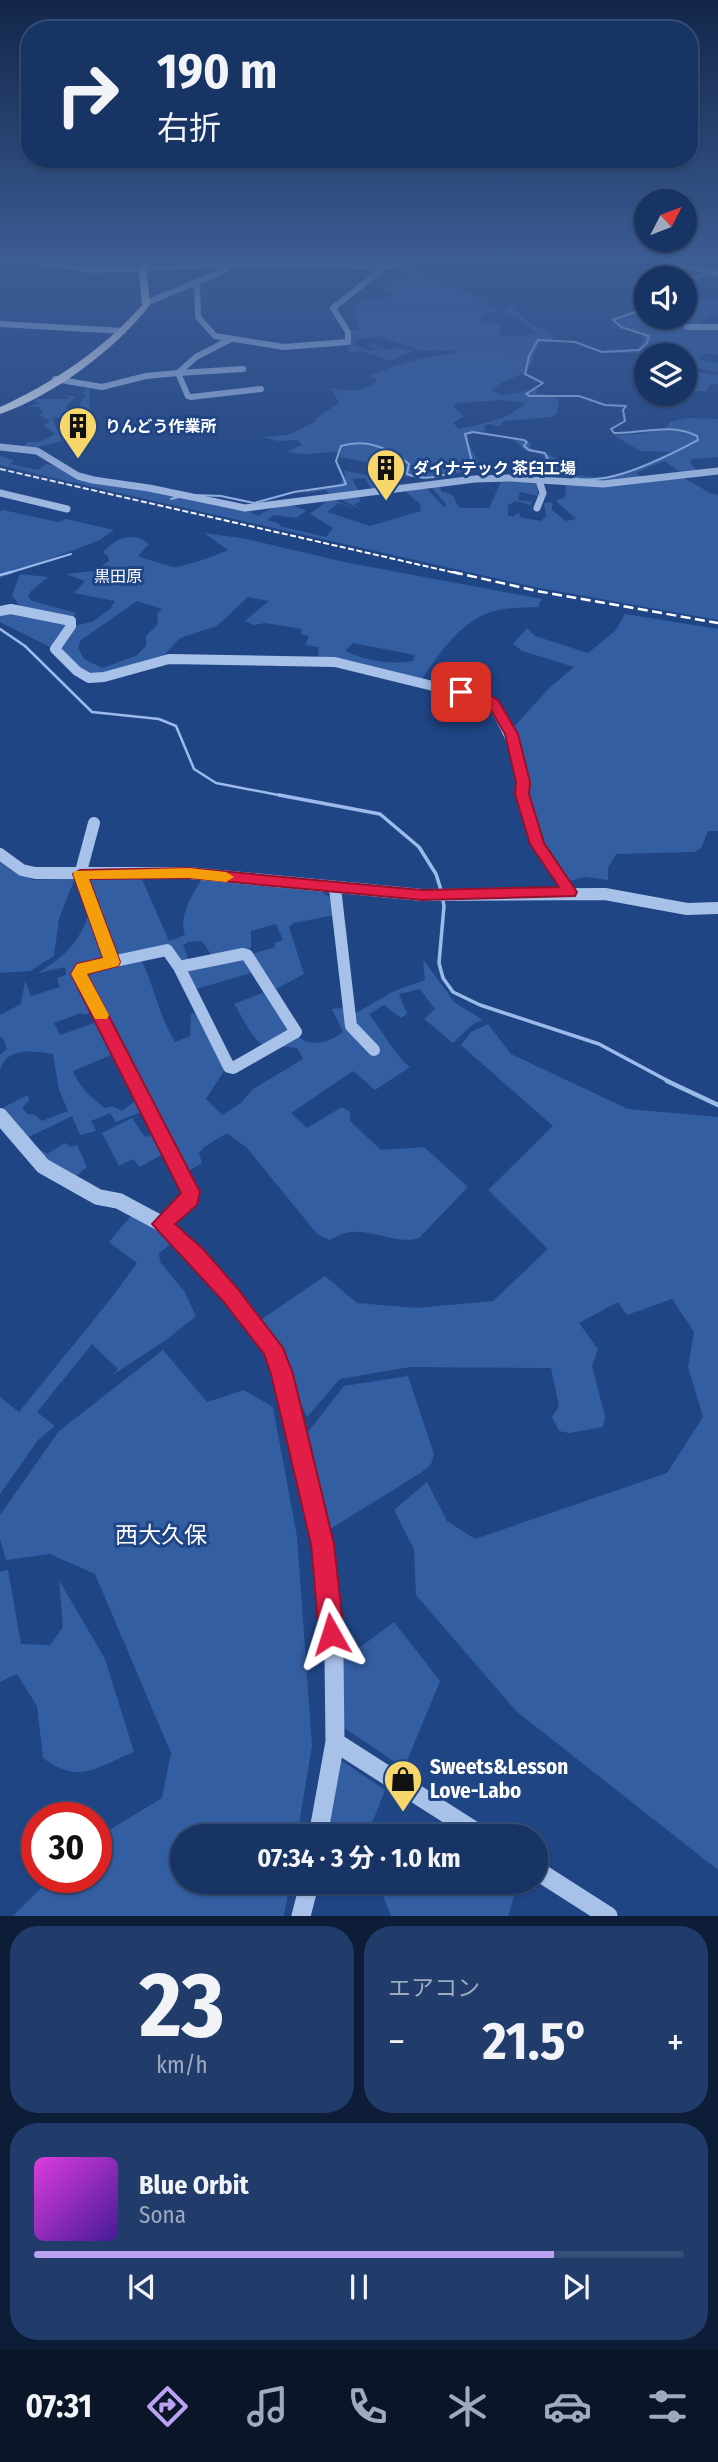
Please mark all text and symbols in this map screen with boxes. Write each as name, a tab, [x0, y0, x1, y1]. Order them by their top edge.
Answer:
text: 190 m	[157, 42, 277, 101]
icon: right	[42, 49, 133, 140]
text: 右折	[157, 109, 221, 147]
north arrow	[634, 189, 696, 252]
map controls	[634, 189, 697, 406]
button: sound	[634, 266, 697, 329]
button: layers	[634, 343, 697, 406]
building icon: りんどう作業所	[57, 405, 99, 460]
place label: りんどう作業所	[105, 417, 217, 436]
building icon: ダイナテック 茶臼工場	[365, 447, 407, 502]
place label: ダイナテック 茶臼工場	[413, 459, 576, 478]
district label: 黒田原	[94, 567, 142, 586]
pin	[431, 662, 491, 722]
icon: arrive	[442, 673, 480, 711]
district label: 西大久保	[115, 1521, 207, 1549]
position arrow	[294, 1597, 368, 1671]
place label: Sweets&Lesson Love-Labo	[430, 1754, 568, 1804]
shop icon: Sweets&Lesson Love-Labo	[382, 1758, 424, 1813]
speed limit sign: 30	[21, 1802, 112, 1893]
text: 07:34 · 3 分 · 1.0 km	[257, 1843, 461, 1874]
text: 23	[139, 1951, 225, 2060]
text: エアコン	[388, 1974, 480, 2002]
text: 21.5°	[482, 2010, 589, 2073]
text: −	[388, 2019, 405, 2065]
text: +	[667, 2019, 684, 2065]
text: km/h	[156, 2051, 208, 2079]
text: Blue Orbit	[139, 2170, 249, 2201]
text: Sona	[139, 2201, 186, 2229]
icon: previous	[123, 2268, 161, 2306]
icon: pause	[340, 2268, 378, 2306]
icon: next	[557, 2268, 595, 2306]
icon: directions	[143, 2382, 192, 2431]
icon: music	[243, 2382, 292, 2431]
icon: phone	[343, 2382, 392, 2431]
icon: climate	[443, 2382, 492, 2431]
icon: car	[543, 2382, 592, 2431]
icon: filters	[643, 2382, 692, 2431]
text: 07:31	[26, 2387, 92, 2425]

